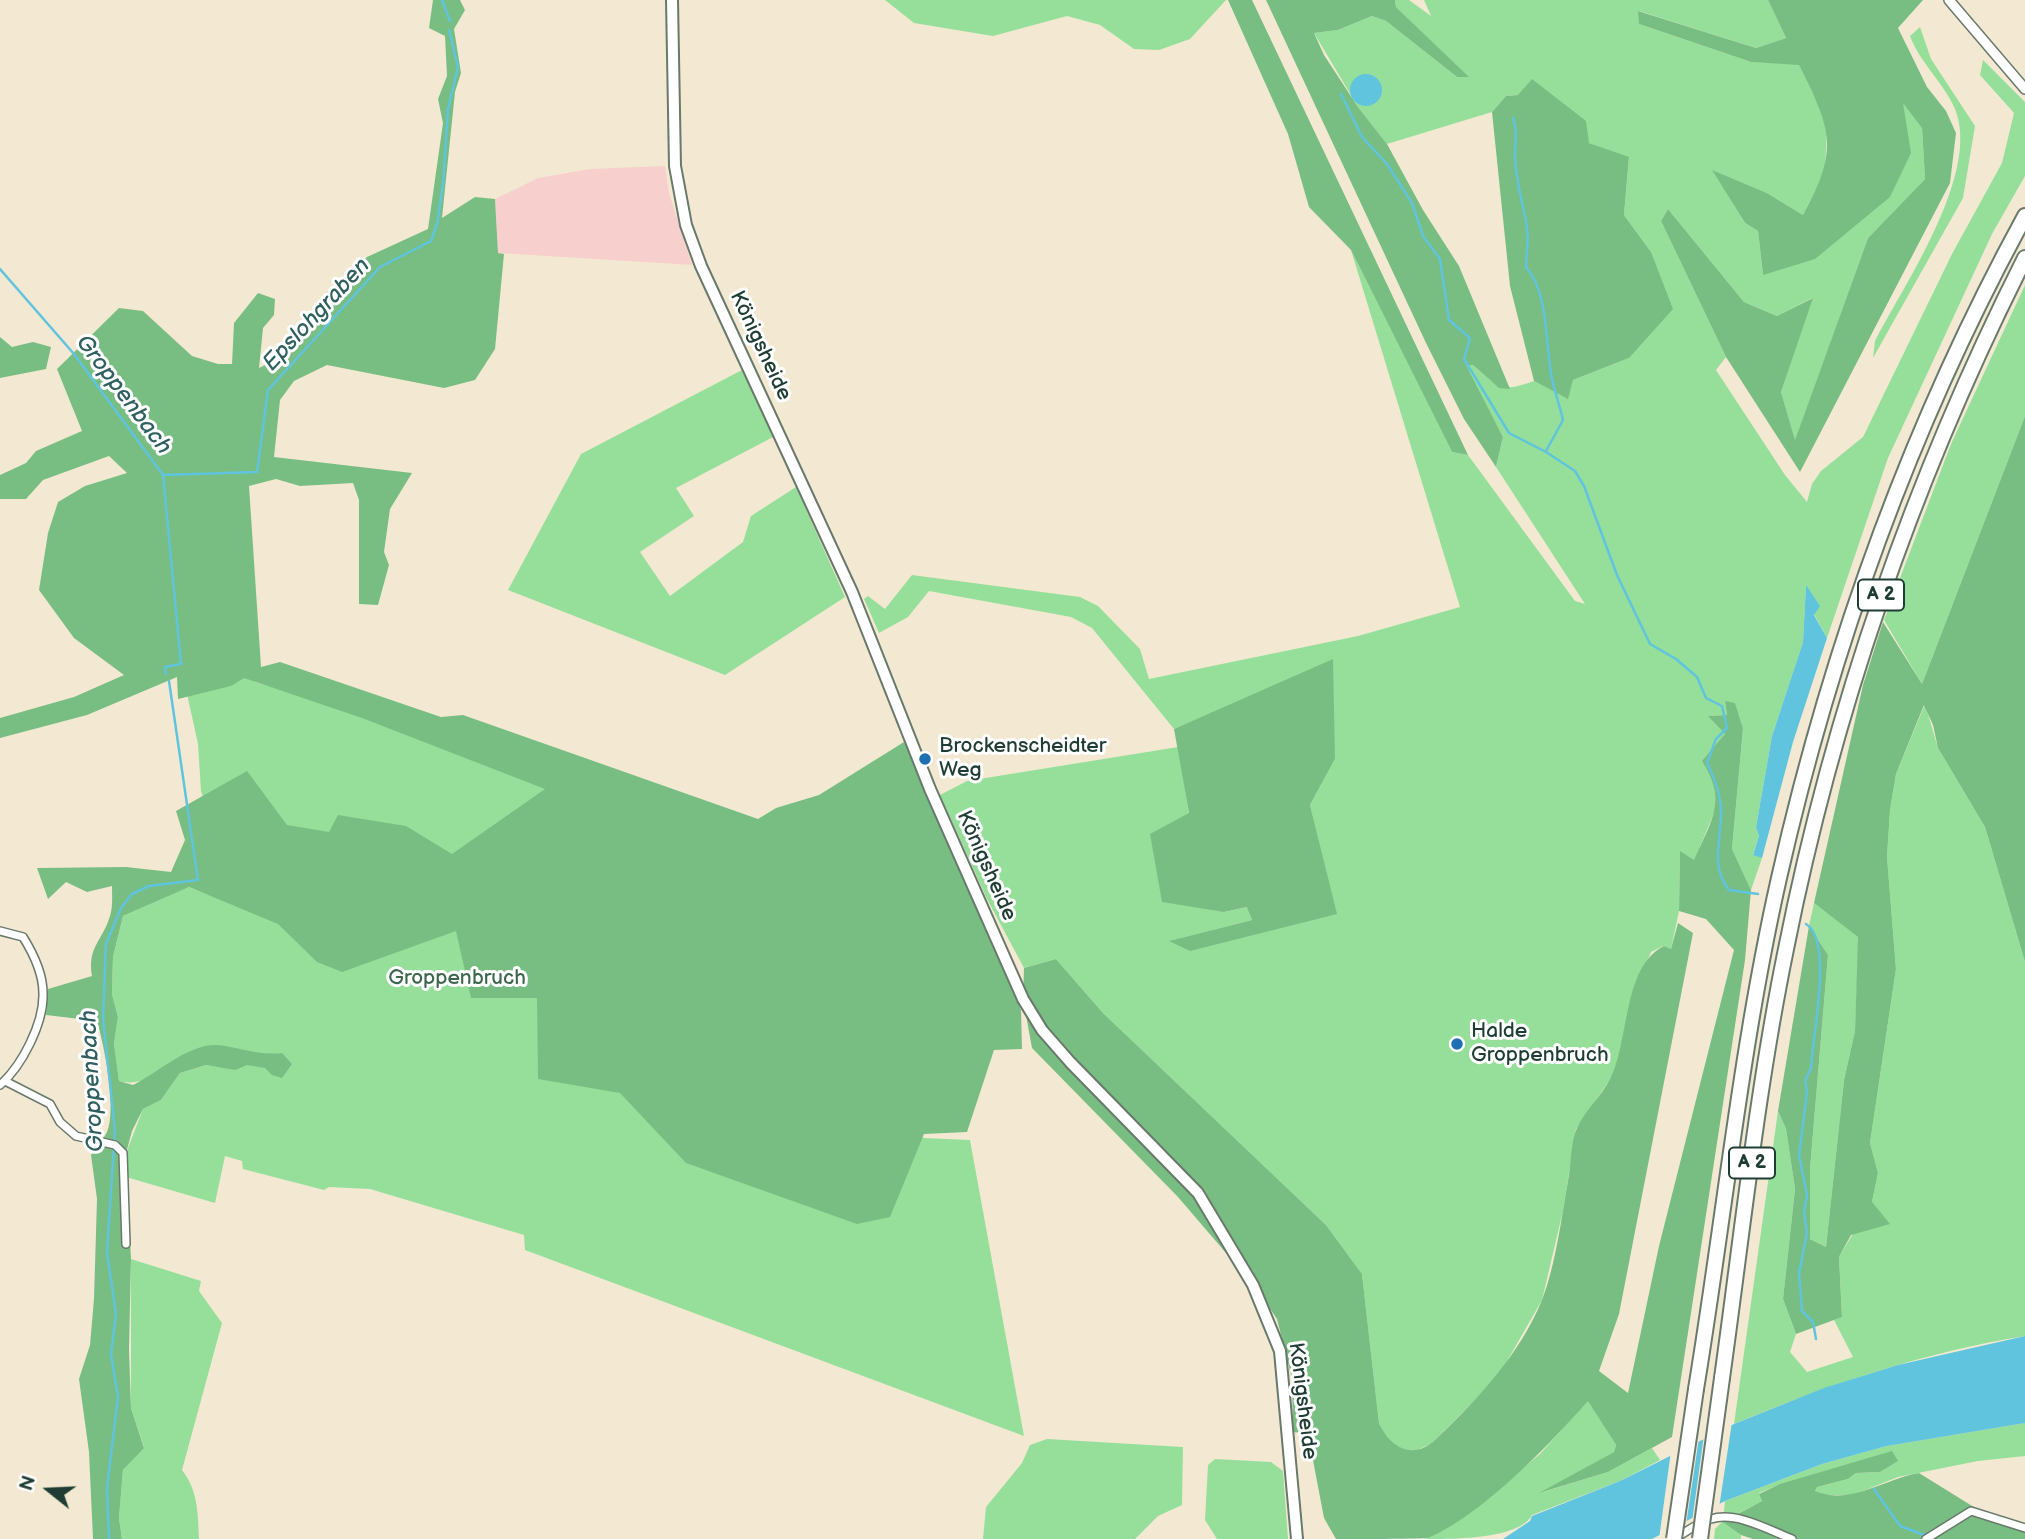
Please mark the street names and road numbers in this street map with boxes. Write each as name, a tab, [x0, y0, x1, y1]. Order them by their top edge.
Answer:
street label: Königsheide	[724, 287, 796, 405]
road number: A 2	[1858, 580, 1904, 610]
street label: Königsheide	[951, 807, 1021, 925]
road number: A 2	[1729, 1148, 1775, 1178]
street label: Königsheide	[1282, 1341, 1322, 1461]

